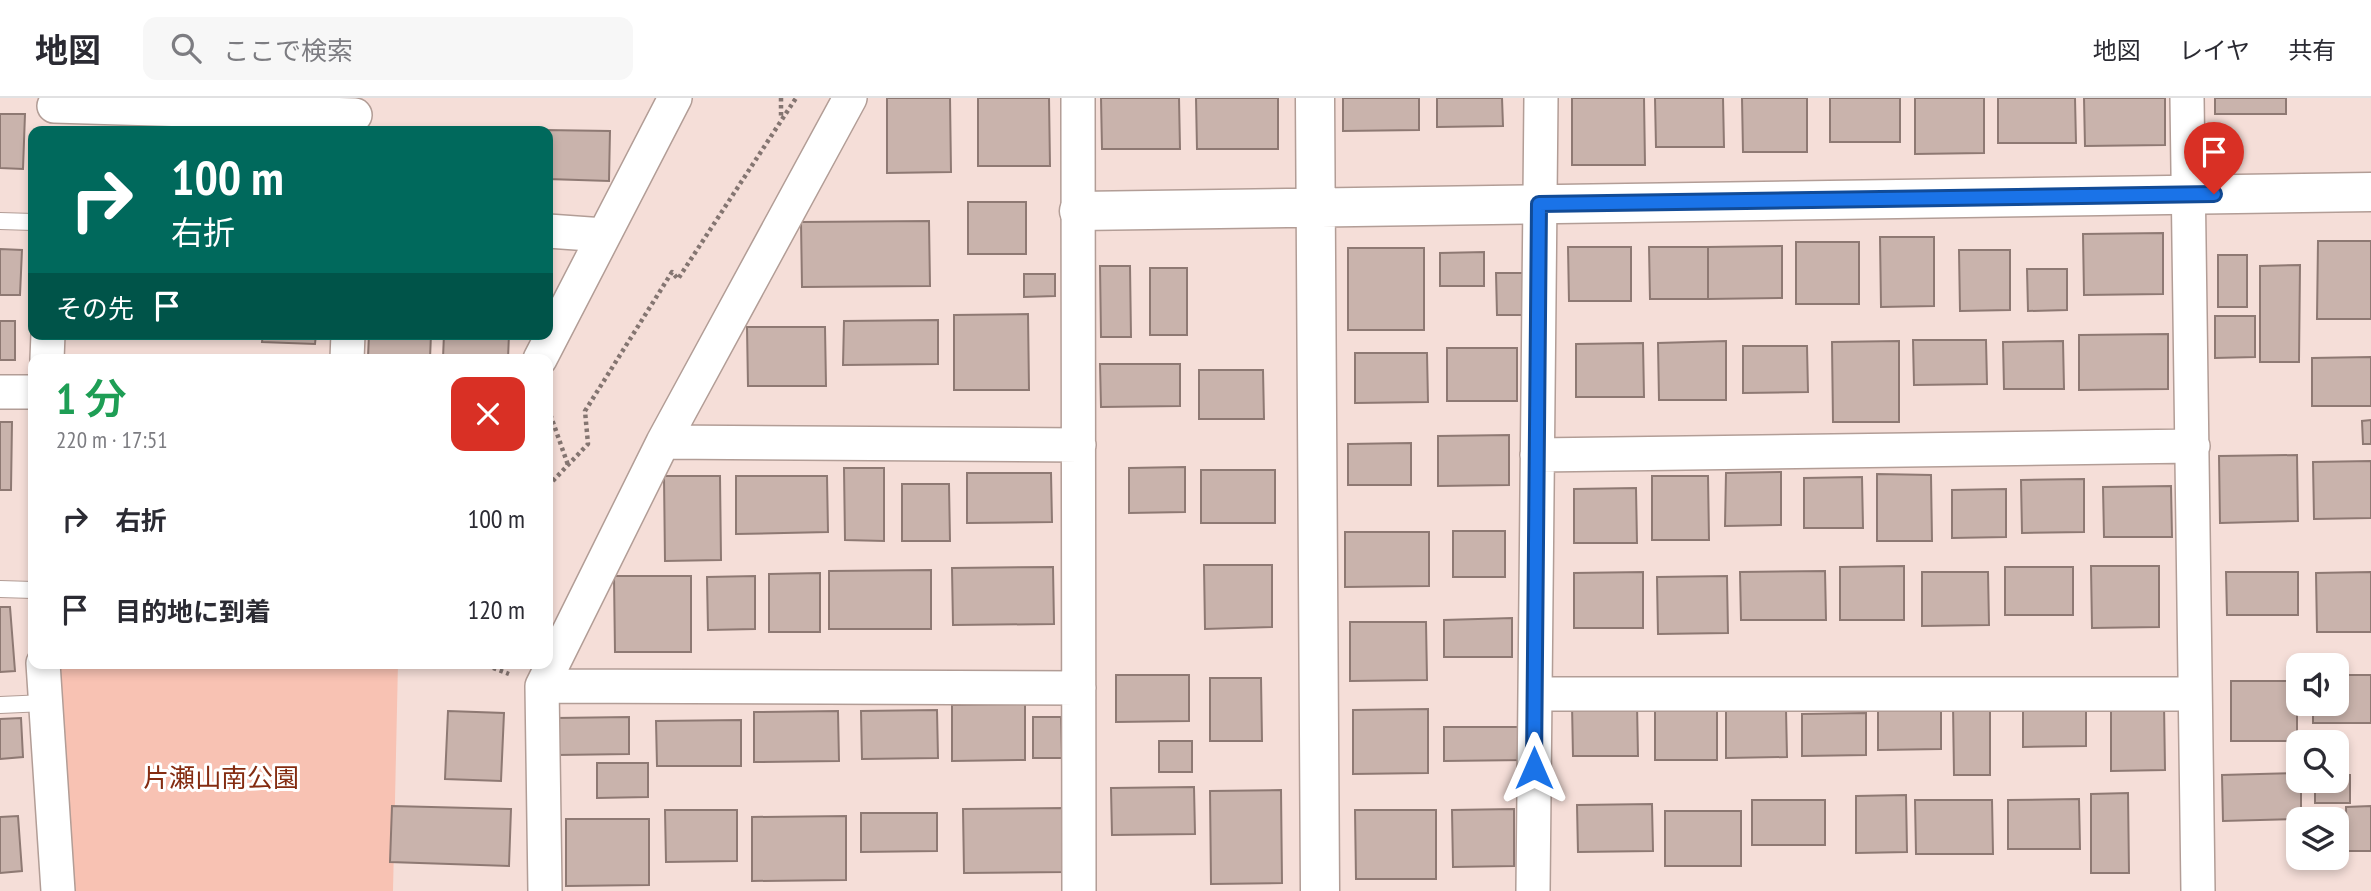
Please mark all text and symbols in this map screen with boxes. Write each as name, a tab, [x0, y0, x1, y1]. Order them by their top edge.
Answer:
search box	[143, 17, 633, 80]
text: 地図	[35, 28, 101, 71]
icon: search	[167, 29, 205, 67]
text: ここで検索	[223, 34, 353, 67]
text: 地図	[2093, 35, 2141, 66]
text: レイヤ	[2179, 35, 2250, 66]
text: 共有	[2288, 35, 2336, 66]
pin	[2184, 122, 2244, 194]
icon: arrive	[2195, 133, 2233, 171]
text: 100 m	[171, 145, 284, 209]
icon: right	[56, 154, 147, 245]
text: 右折	[171, 211, 235, 253]
icon: arrive	[148, 287, 186, 325]
text: その先	[56, 292, 134, 325]
text: 1 分	[56, 371, 127, 426]
button: close	[451, 377, 525, 451]
text: 220 m · 17:51	[56, 425, 168, 454]
icon: right	[56, 500, 94, 538]
text: 100 m	[467, 502, 525, 535]
text: 右折	[115, 504, 167, 537]
icon: arrive	[56, 591, 94, 629]
text: 120 m	[467, 593, 525, 626]
text: 目的地に到着	[115, 595, 271, 628]
map controls	[2286, 653, 2349, 870]
button: sound	[2286, 653, 2349, 716]
button: search	[2286, 730, 2349, 793]
position arrow	[1497, 731, 1571, 805]
park label: 片瀬山南公園	[143, 761, 299, 794]
button: layers	[2286, 807, 2349, 870]

